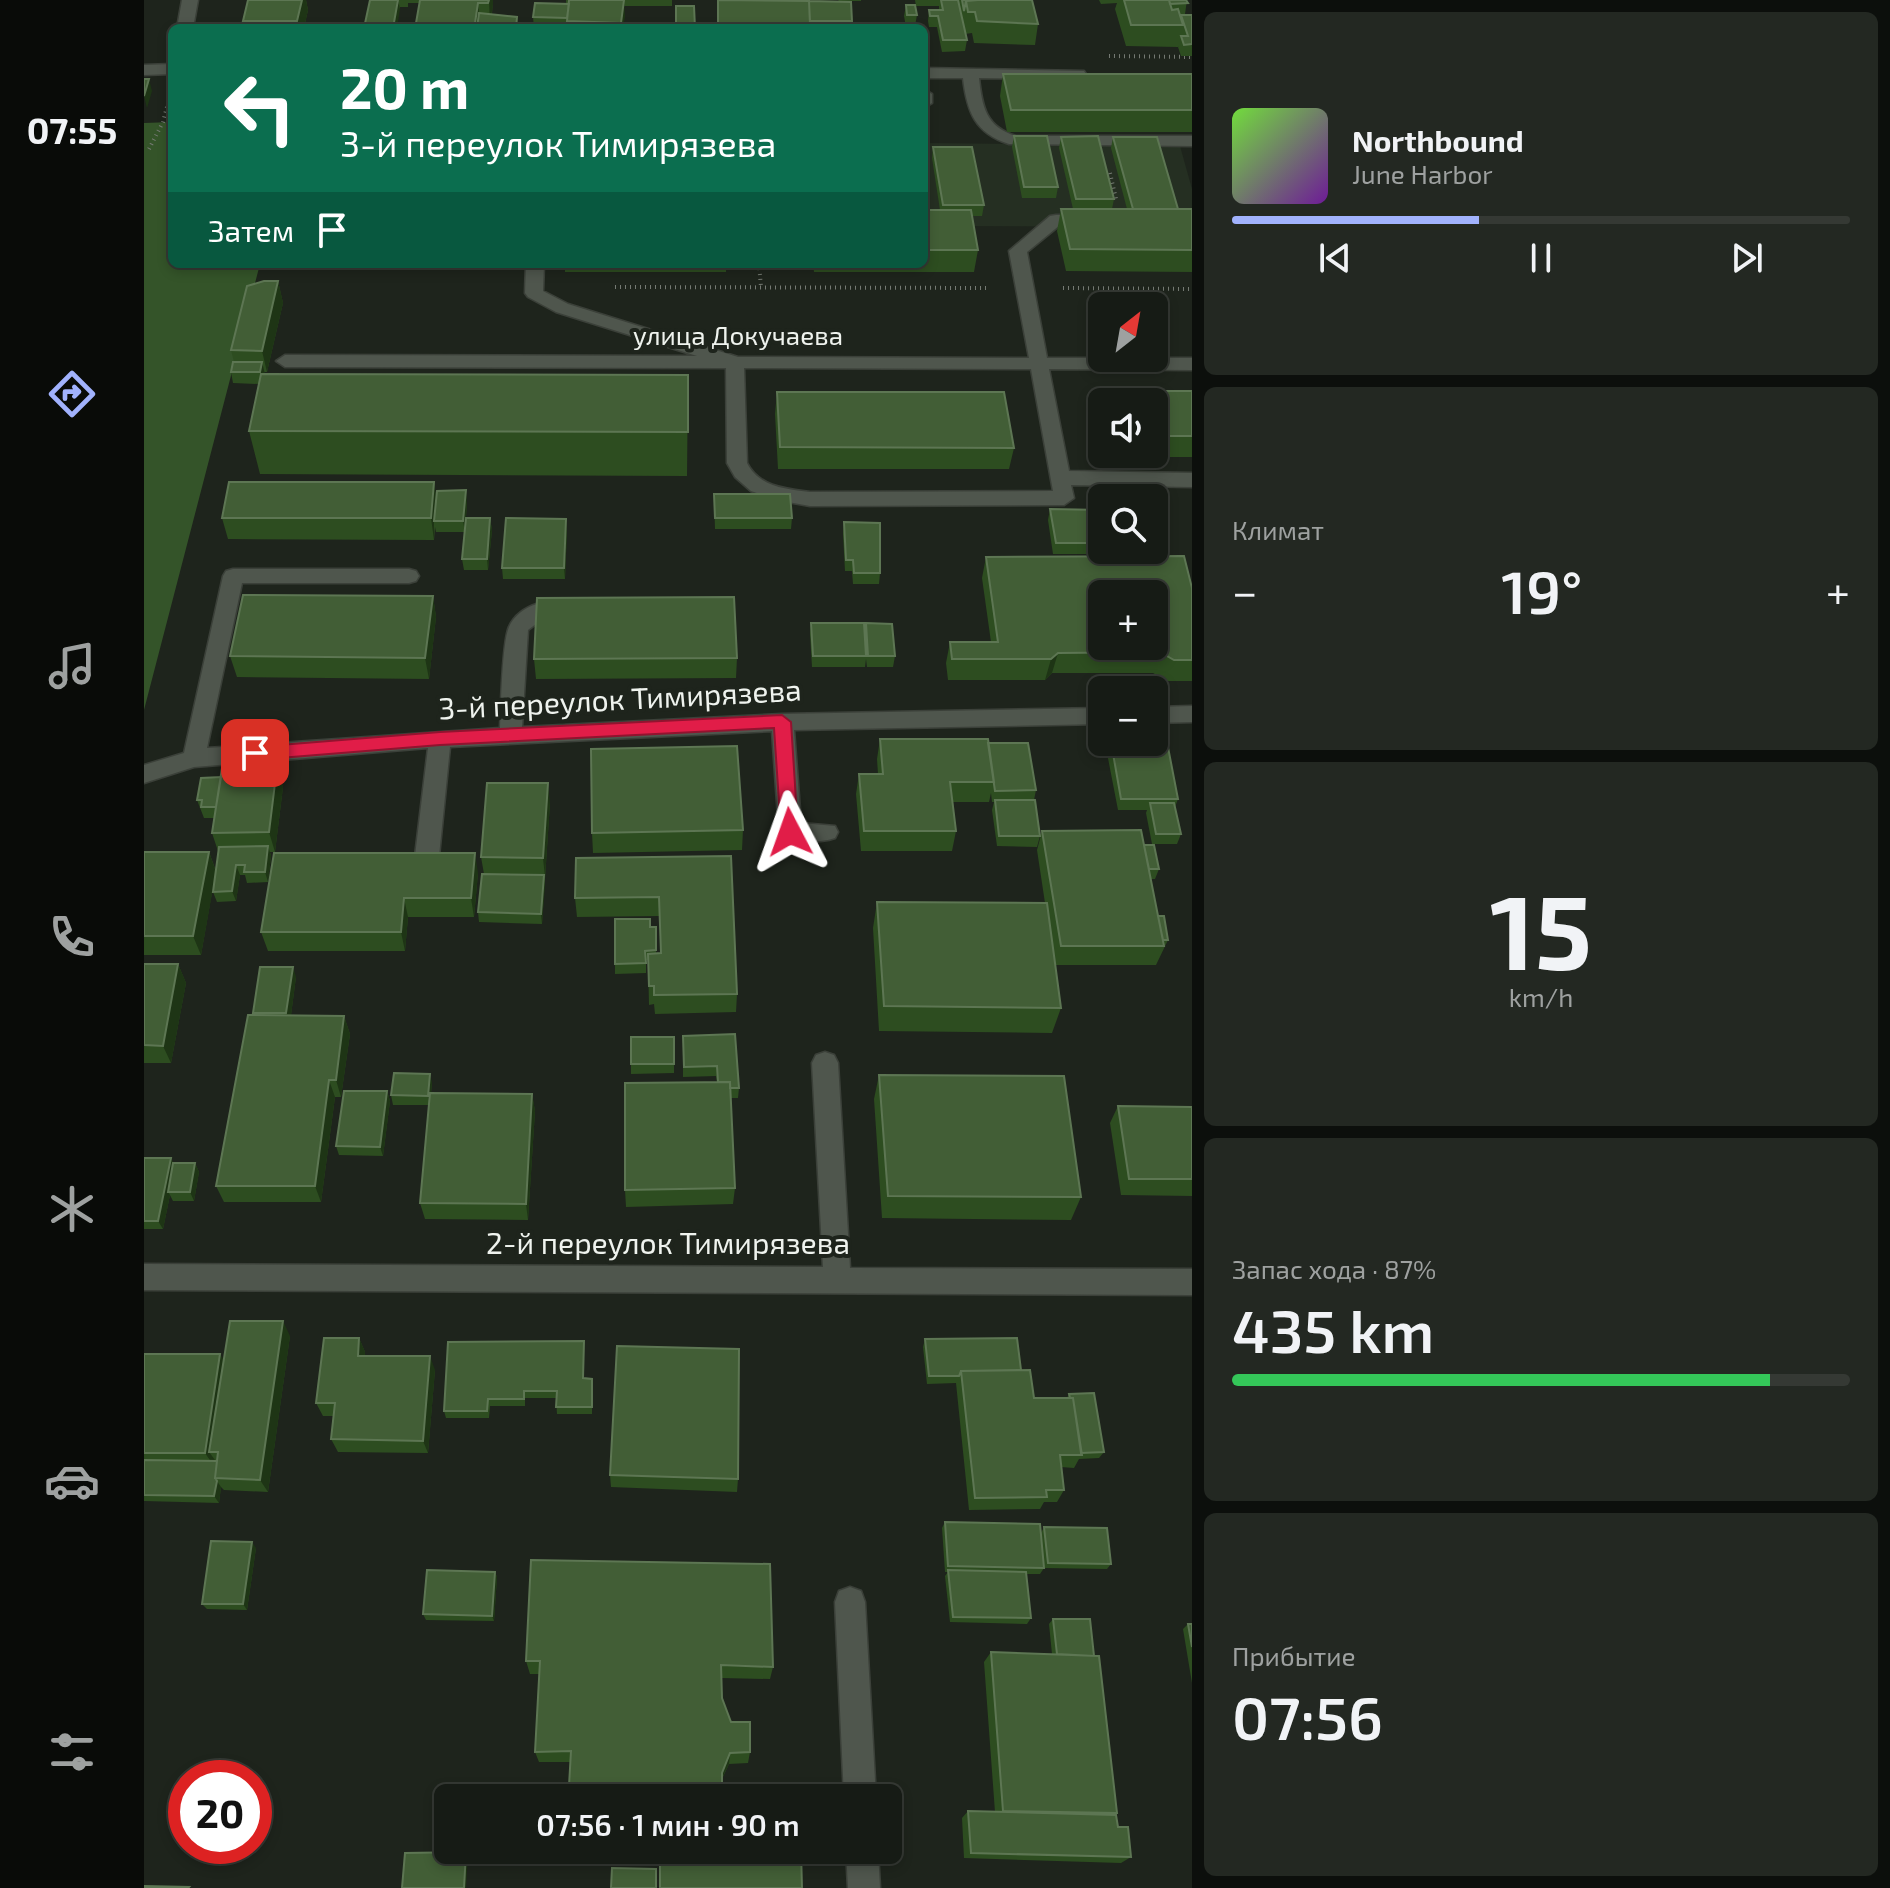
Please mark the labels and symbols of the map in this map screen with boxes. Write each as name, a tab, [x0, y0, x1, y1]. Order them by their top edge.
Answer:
north arrow	[1088, 292, 1168, 372]
street label: улица Докучаева	[633, 319, 843, 351]
street label: 3-й переулок Тимирязева	[437, 671, 803, 726]
pin	[221, 719, 289, 787]
position arrow	[748, 790, 832, 874]
street label: 2-й переулок Тимирязева	[486, 1224, 850, 1261]
speed limit sign: 20	[168, 1760, 272, 1864]

